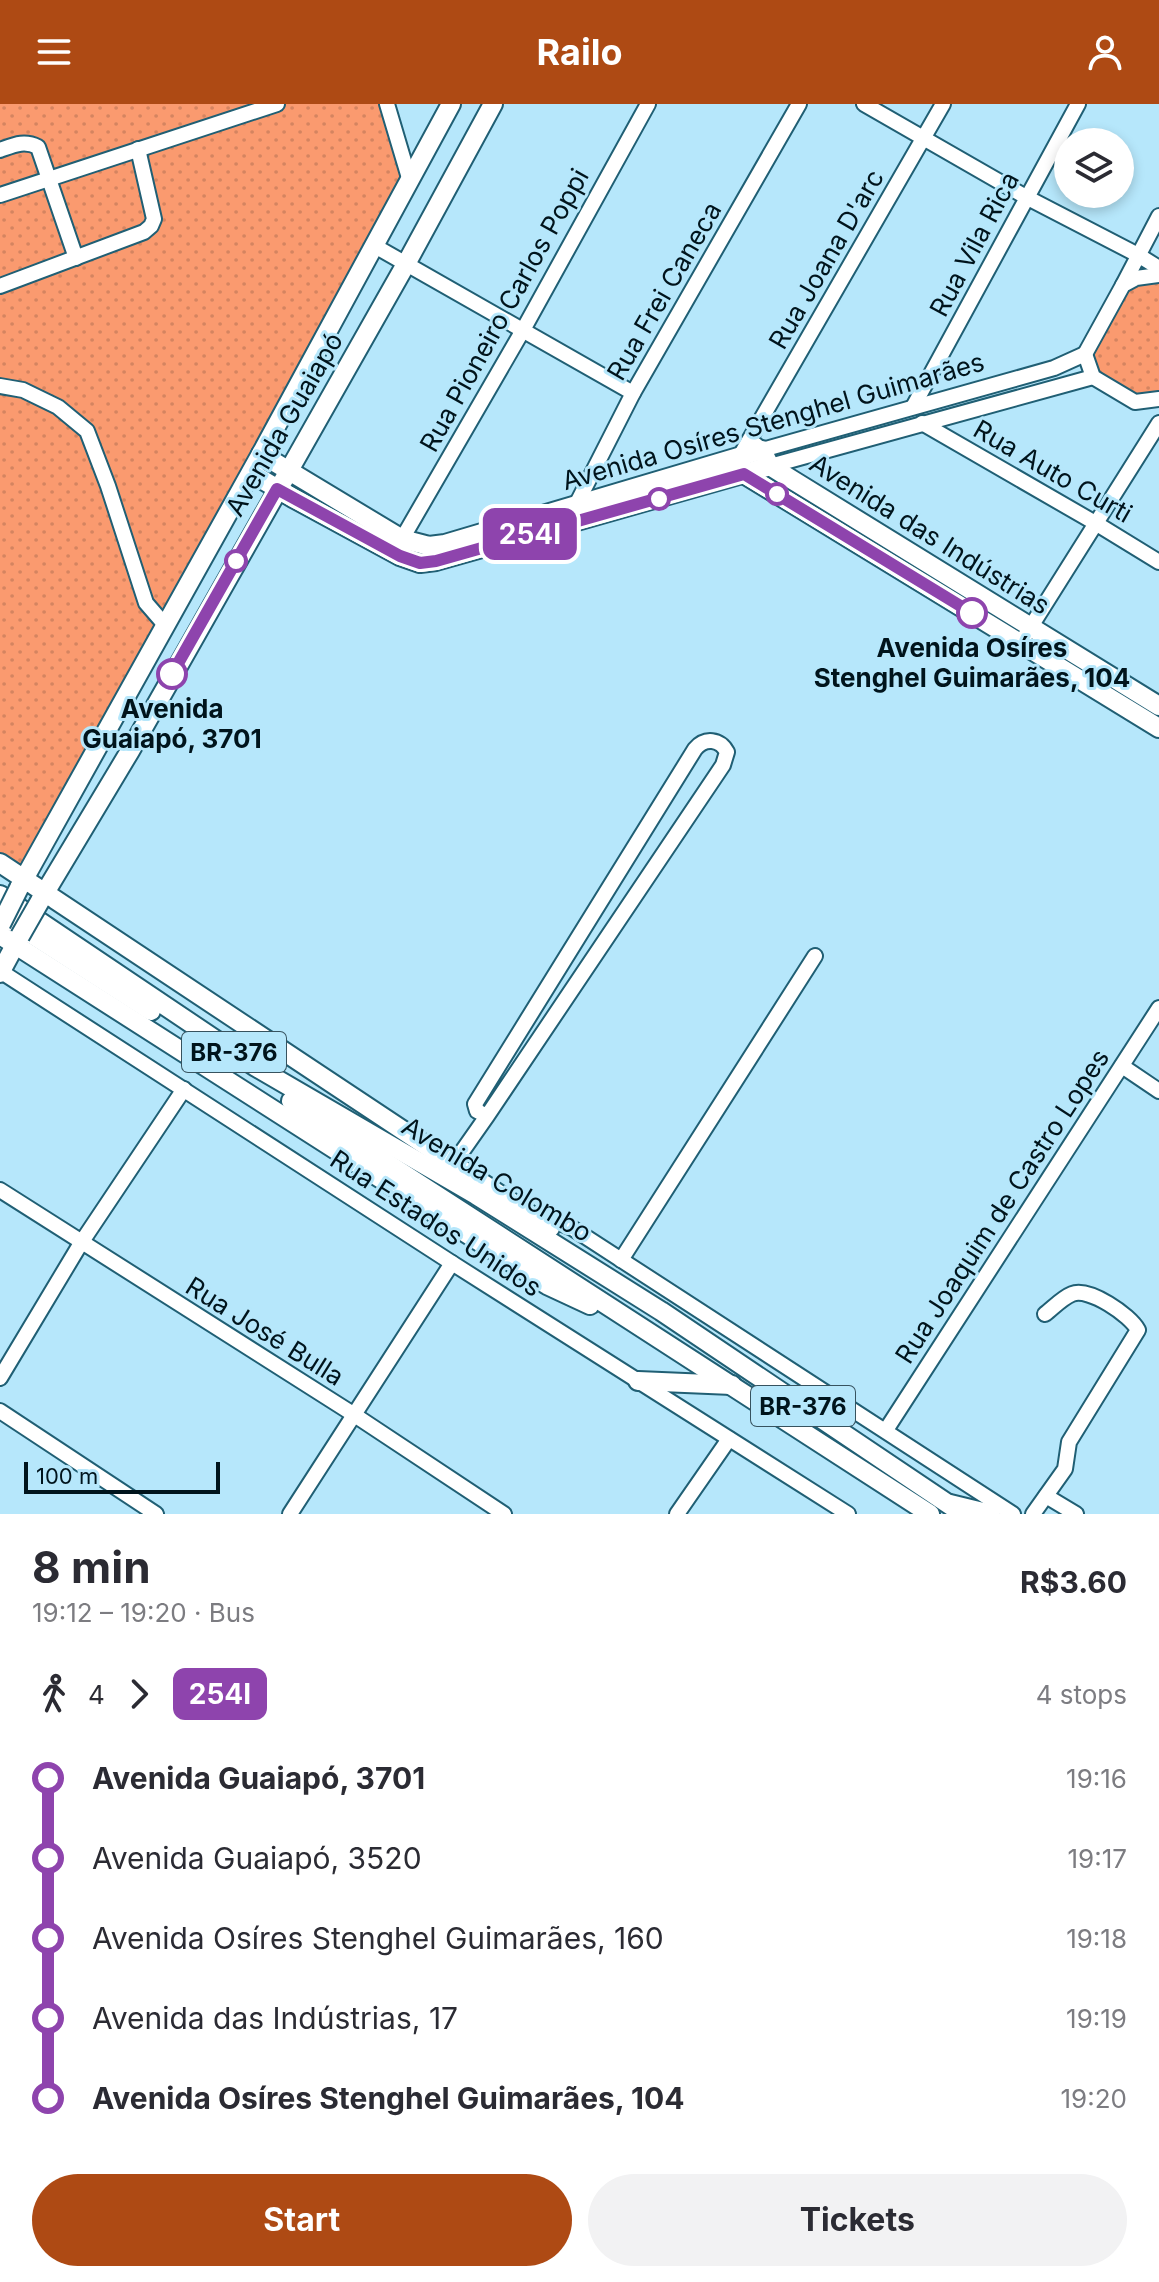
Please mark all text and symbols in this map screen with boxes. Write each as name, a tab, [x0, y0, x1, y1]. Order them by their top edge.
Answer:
icon: menu	[32, 30, 76, 74]
text: Railo	[537, 30, 622, 74]
icon: person	[1083, 30, 1127, 74]
map controls	[1054, 128, 1134, 208]
button: layers	[1054, 128, 1134, 208]
street label: Rua Pioneiro Carlos Poppi	[413, 163, 595, 457]
street label: Rua Joana D'arc	[762, 164, 890, 354]
street label: Rua Vila Rica	[923, 166, 1025, 322]
street label: Rua Frei Caneca	[600, 196, 728, 386]
street label: Avenida Guaiapó	[219, 327, 349, 521]
street label: Avenida Osíres Stenghel Guimarães	[558, 346, 988, 496]
street label: Rua Auto Curti	[968, 413, 1138, 529]
street label: Avenida das Indústrias	[804, 447, 1056, 621]
unlabelled marker	[766, 483, 788, 505]
unlabelled marker	[648, 488, 670, 510]
line badge: 254I	[474, 508, 586, 560]
text: 254I	[499, 517, 561, 551]
unlabelled marker	[225, 550, 247, 572]
marker: Avenida Osíres Stenghel Guimarães, 104	[957, 598, 987, 628]
place label: Avenida Osíres Stenghel Guimarães, 104	[814, 632, 1130, 693]
marker: Avenida Guaiapó, 3701	[157, 659, 187, 689]
place label: Avenida Guaiapó, 3701	[82, 693, 262, 754]
road number: BR-376	[182, 1032, 286, 1072]
street label: Rua Joaquim de Castro Lopes	[889, 1043, 1115, 1369]
street label: Avenida Colombo	[397, 1110, 597, 1248]
street label: Rua Estados Unidos	[325, 1143, 547, 1303]
street label: Rua José Bulla	[180, 1270, 350, 1392]
road number: BR-376	[751, 1386, 855, 1426]
scale bar	[24, 1458, 220, 1494]
text: 100 m	[36, 1463, 98, 1489]
text: 8 min	[32, 1540, 151, 1594]
text: R$3.60	[1020, 1564, 1127, 1600]
text: 19:12 – 19:20 · Bus	[32, 1597, 255, 1628]
icon: walk	[32, 1672, 76, 1716]
icon: forward	[117, 1672, 161, 1716]
text: 254I	[189, 1677, 251, 1711]
text: 4	[88, 1679, 105, 1710]
text: 4 stops	[1036, 1679, 1127, 1710]
text: Avenida Guaiapó, 3701	[92, 1760, 425, 1796]
text: 19:16	[1066, 1763, 1127, 1794]
text: Avenida Guaiapó, 3520	[92, 1840, 422, 1876]
text: 19:17	[1068, 1843, 1127, 1874]
text: Avenida Osíres Stenghel Guimarães, 160	[92, 1920, 664, 1956]
text: 19:18	[1066, 1923, 1127, 1954]
text: Avenida das Indústrias, 17	[92, 2000, 458, 2036]
text: 19:19	[1066, 2003, 1127, 2034]
text: Avenida Osíres Stenghel Guimarães, 104	[92, 2080, 685, 2116]
text: 19:20	[1061, 2083, 1127, 2114]
button: Start	[32, 2174, 572, 2266]
button: Tickets	[588, 2174, 1127, 2266]

